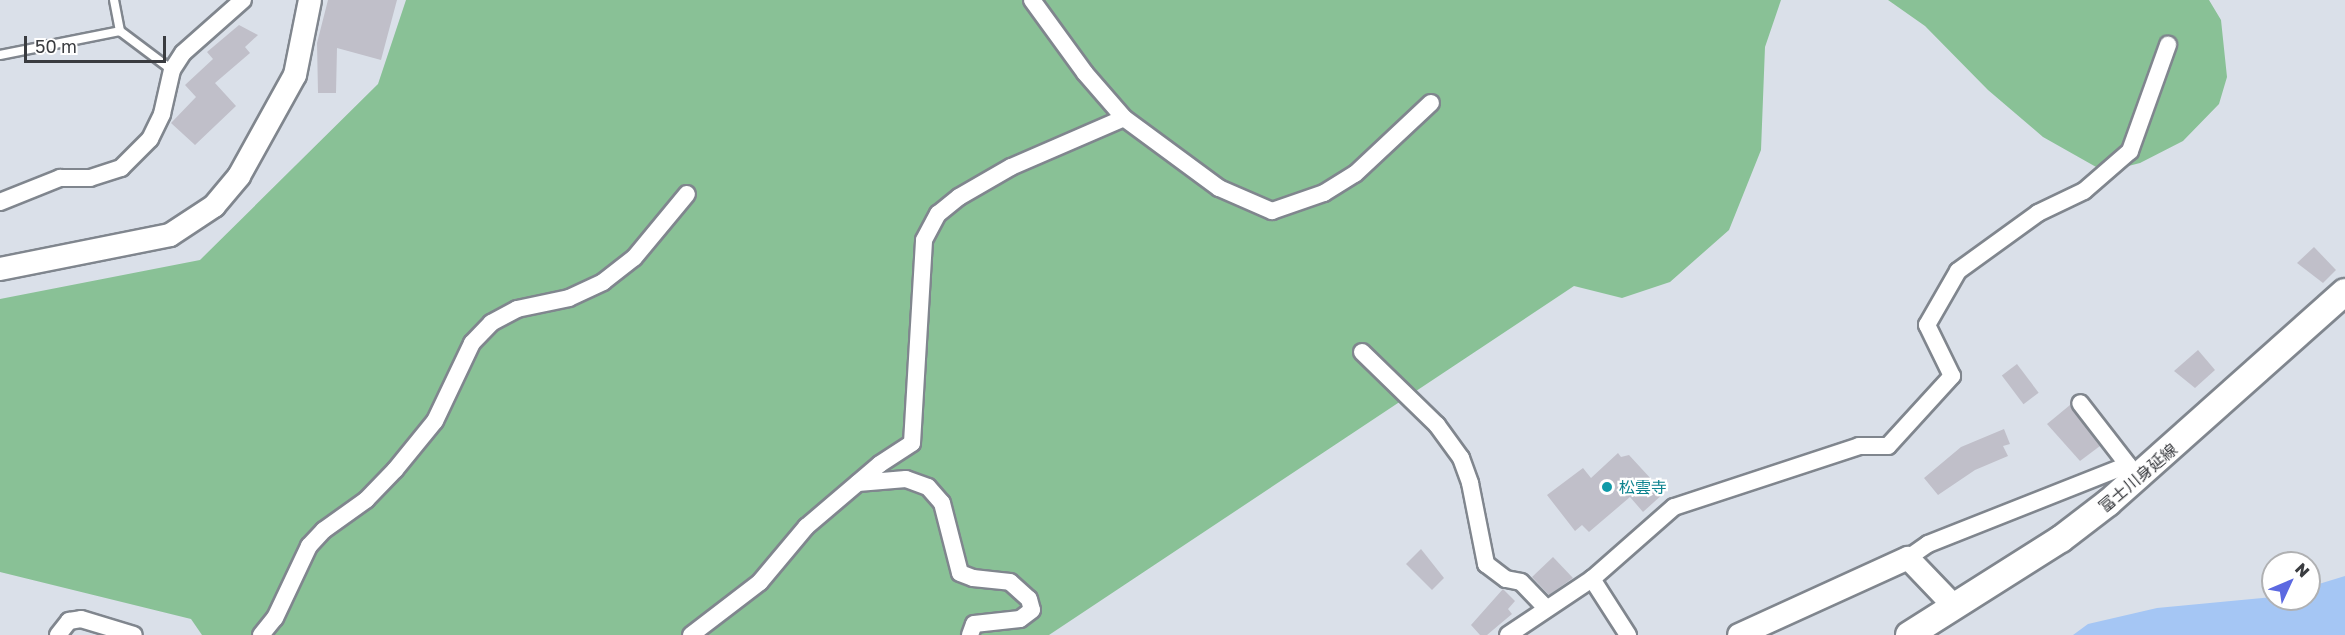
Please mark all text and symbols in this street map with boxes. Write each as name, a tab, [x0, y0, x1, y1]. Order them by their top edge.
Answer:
scale bar	[27, 24, 170, 62]
text: 50 m	[35, 35, 77, 57]
street label: 富士川身延線	[2095, 440, 2181, 516]
place label: 松雲寺	[1619, 477, 1667, 497]
marker: 松雲寺	[1600, 480, 1614, 494]
north arrow	[2261, 551, 2321, 611]
text: N	[2291, 559, 2314, 581]

